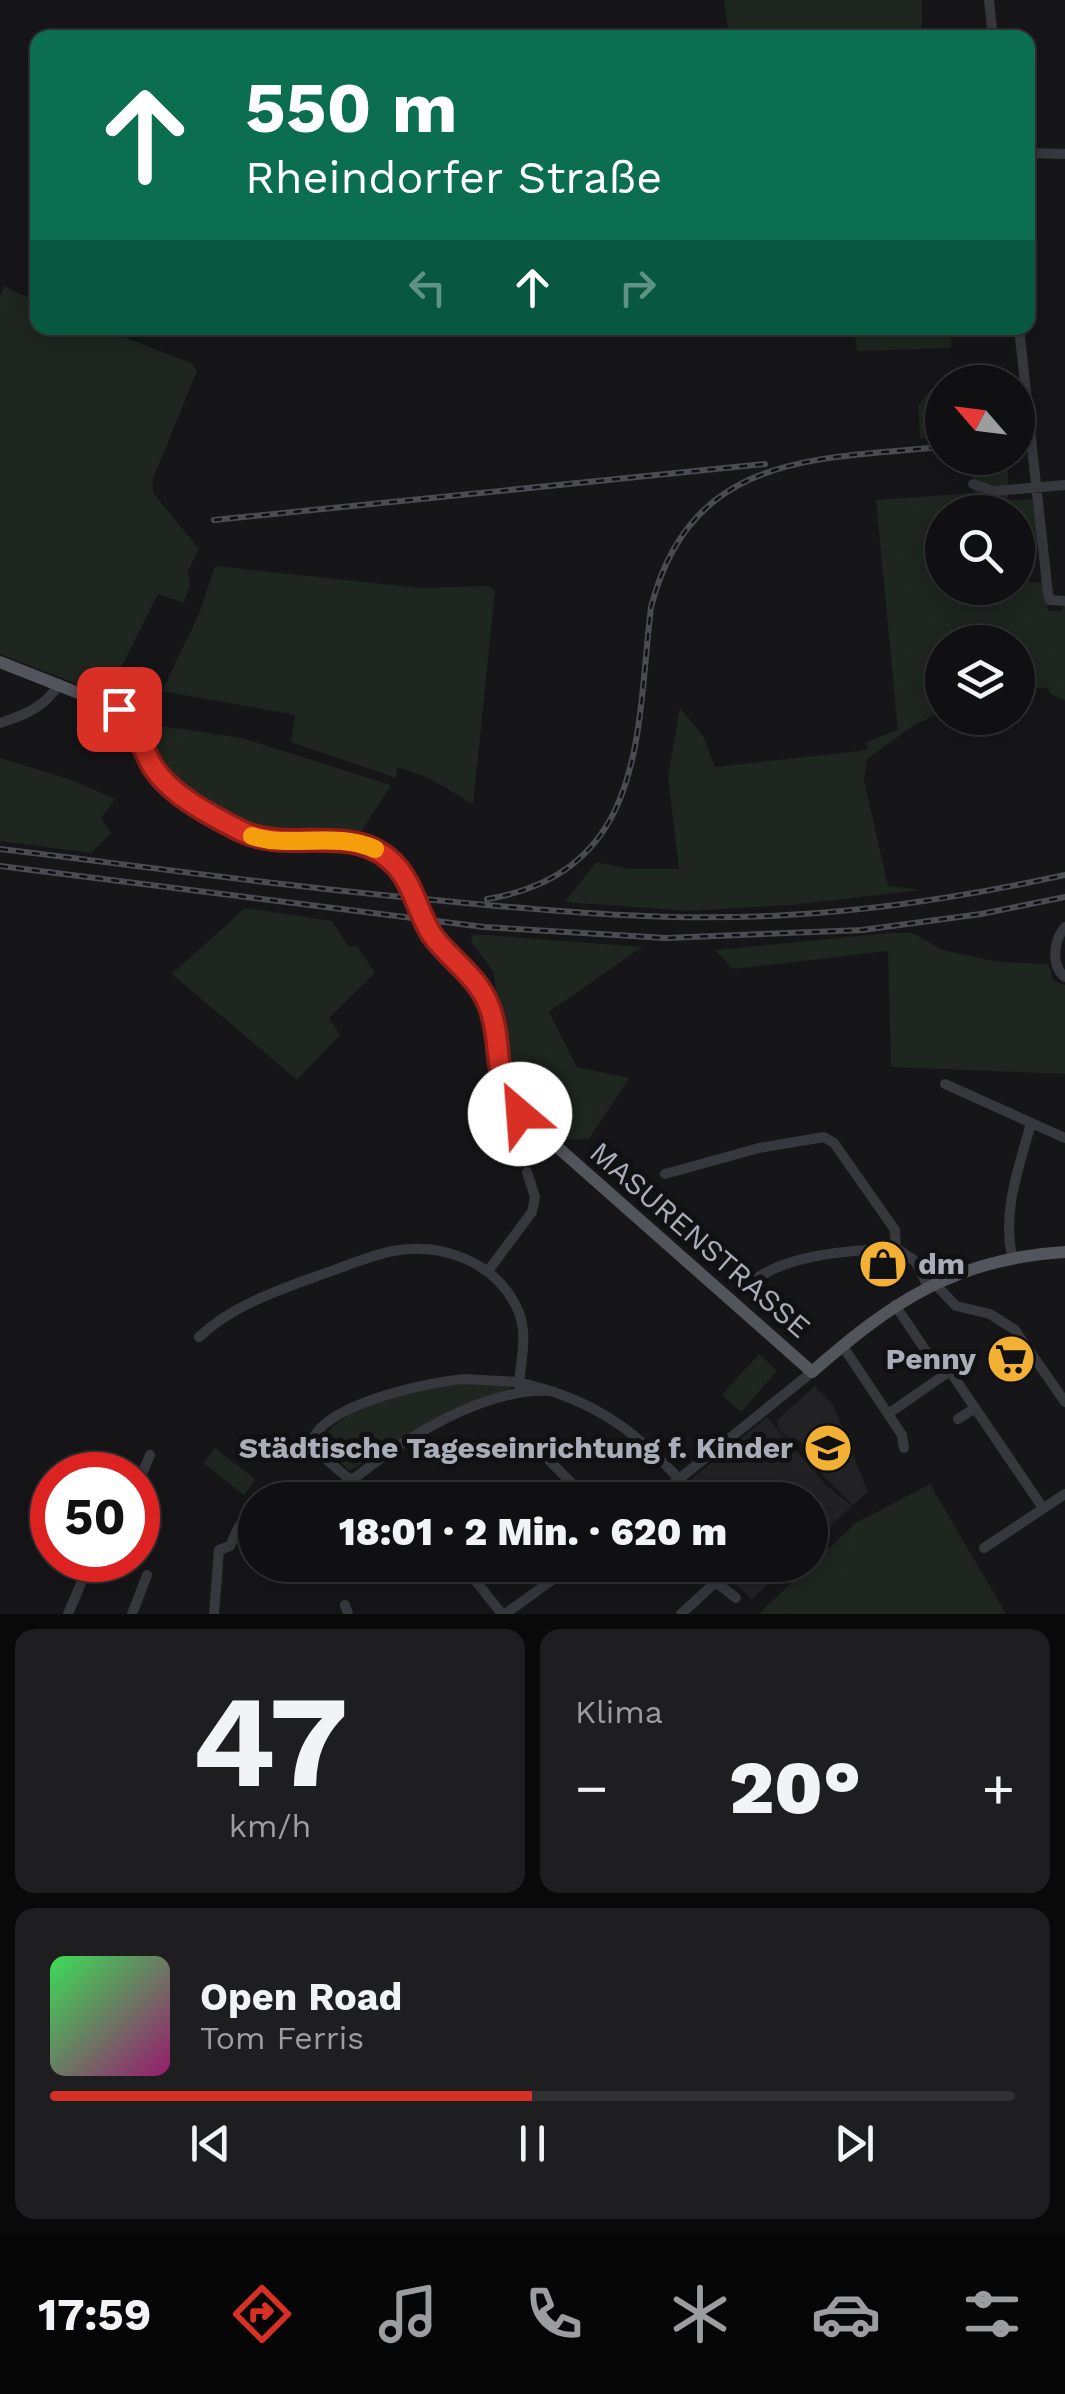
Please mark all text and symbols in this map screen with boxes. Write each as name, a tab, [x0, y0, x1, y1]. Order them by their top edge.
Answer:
text: 550 m	[245, 67, 458, 149]
icon: ahead	[80, 70, 210, 200]
text: Rheindorfer Straße	[245, 151, 662, 204]
icon: left	[400, 260, 455, 315]
icon: ahead	[505, 260, 560, 315]
icon: right	[610, 260, 665, 315]
north arrow	[925, 365, 1035, 475]
map controls	[925, 365, 1035, 735]
button: search	[925, 495, 1035, 605]
button: layers	[925, 625, 1035, 735]
pin	[77, 667, 162, 752]
icon: arrive	[92, 682, 147, 737]
position arrow	[468, 1062, 572, 1166]
street label: MASURENSTRASSE	[583, 1134, 818, 1345]
shop icon: dm	[857, 1238, 909, 1290]
place label: dm	[918, 1246, 965, 1281]
supermarket icon: Penny	[985, 1333, 1037, 1385]
place label: Penny	[886, 1341, 976, 1376]
school or university icon: Städtische Tageseinrichtung f. Kinder	[802, 1422, 854, 1474]
place label: Städtische Tageseinrichtung f. Kinder	[239, 1430, 793, 1465]
speed limit sign: 50	[30, 1452, 160, 1582]
text: 18:01 · 2 Min. · 620 m	[339, 1510, 727, 1554]
text: 47	[192, 1665, 348, 1818]
text: Klima	[575, 1693, 663, 1731]
text: 20°	[729, 1743, 861, 1831]
text: −	[575, 1756, 608, 1820]
text: +	[982, 1756, 1015, 1820]
text: km/h	[229, 1807, 311, 1845]
text: Open Road	[200, 1975, 402, 2019]
text: Tom Ferris	[200, 2019, 364, 2057]
icon: previous	[183, 2116, 238, 2171]
icon: pause	[505, 2116, 560, 2171]
icon: next	[827, 2116, 882, 2171]
icon: directions	[227, 2279, 297, 2349]
icon: music	[373, 2279, 443, 2349]
icon: phone	[519, 2279, 589, 2349]
icon: climate	[665, 2279, 735, 2349]
icon: car	[811, 2279, 881, 2349]
icon: filters	[957, 2279, 1027, 2349]
text: 17:59	[38, 2288, 151, 2341]

